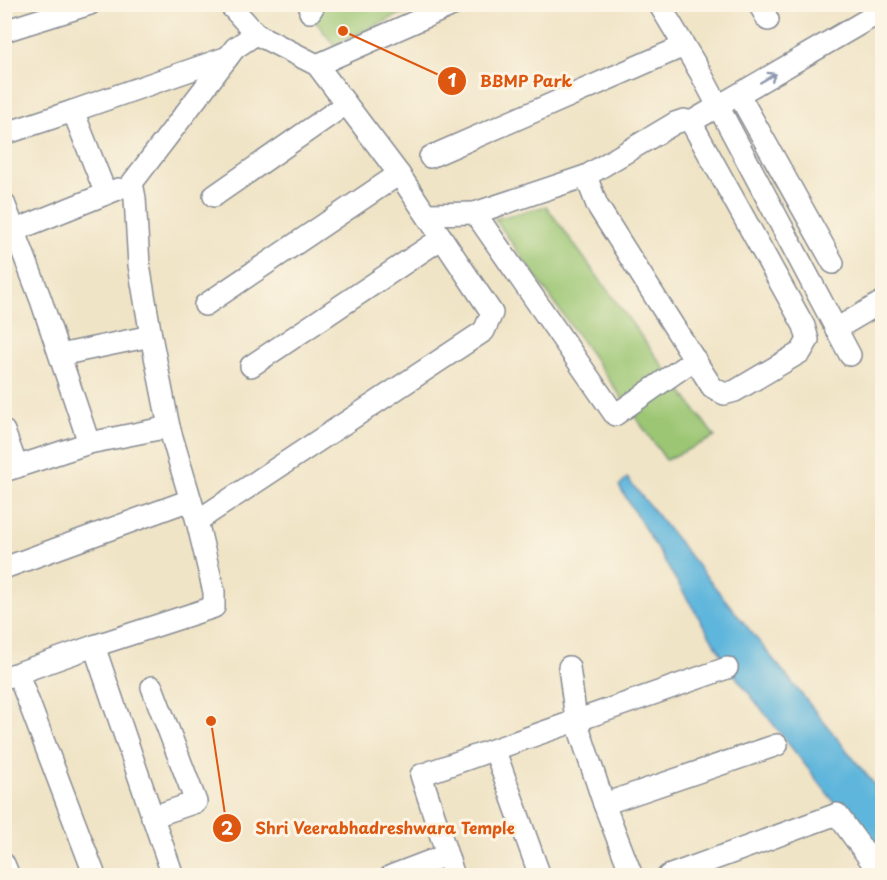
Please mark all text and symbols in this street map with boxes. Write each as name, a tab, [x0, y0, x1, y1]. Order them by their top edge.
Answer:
callout: BBMP Park	[437, 64, 584, 98]
text: 1	[448, 66, 457, 93]
text: BBMP Park	[480, 68, 573, 92]
one-way arrow	[759, 71, 776, 83]
callout: Shri Veerabhadreshwara Temple	[212, 811, 527, 845]
text: 2	[221, 814, 234, 841]
text: Shri Veerabhadreshwara Temple	[255, 815, 515, 839]

